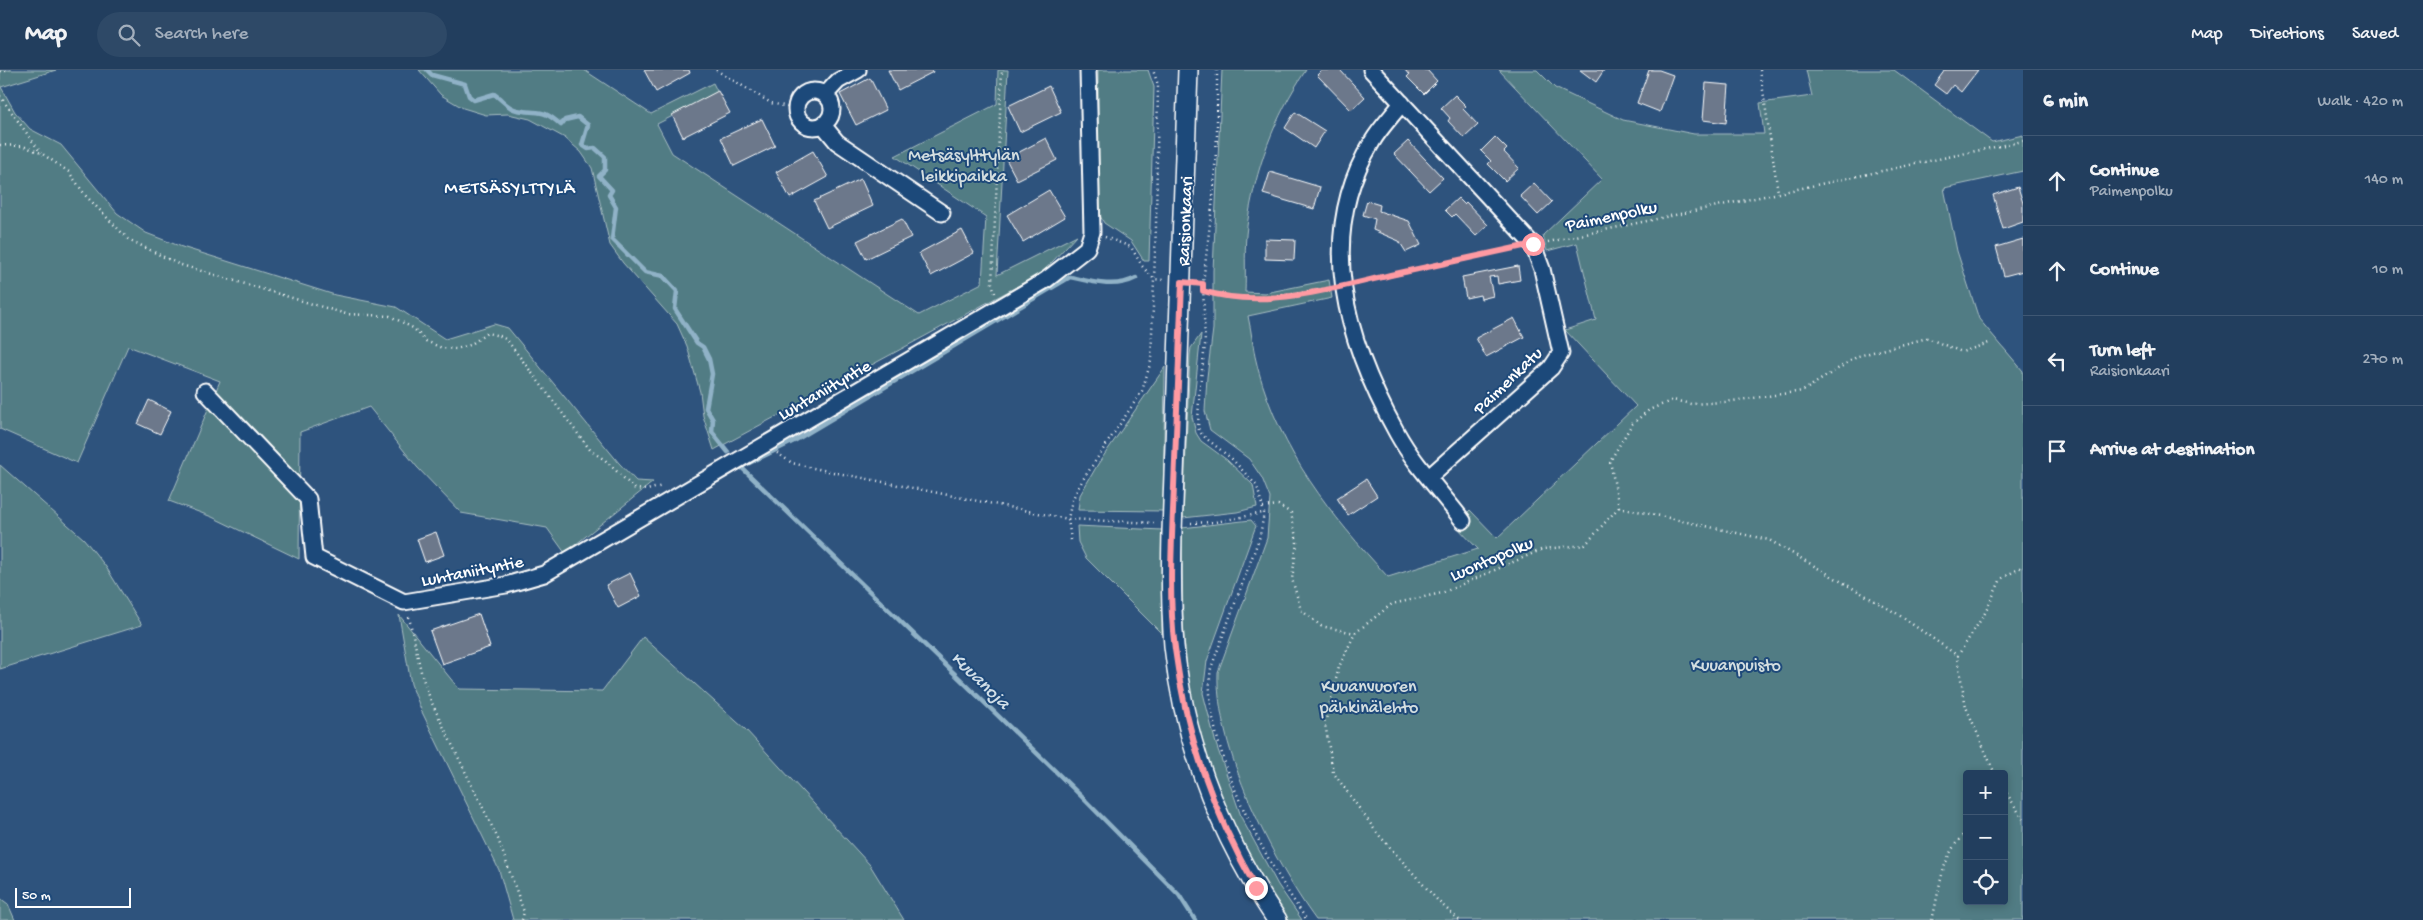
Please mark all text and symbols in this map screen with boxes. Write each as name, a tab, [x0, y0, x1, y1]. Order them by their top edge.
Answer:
search box	[97, 12, 447, 57]
text: Map	[25, 20, 67, 49]
icon: search	[115, 21, 143, 49]
text: Search here	[155, 23, 248, 46]
text: Map	[2191, 24, 2223, 45]
text: Directions	[2251, 24, 2324, 45]
text: Saved	[2352, 24, 2398, 45]
text: 6 min	[2043, 90, 2088, 115]
text: Walk · 420 m	[2318, 93, 2403, 112]
park label: Metsäsylttylän leikkipaikka	[908, 146, 1020, 188]
text: Continue	[2090, 160, 2159, 183]
icon: ahead	[2043, 167, 2071, 195]
text: 140 m	[2365, 171, 2403, 190]
street label: Raisionkaari	[1174, 176, 1199, 266]
district label: METSÄSYLTTYLÄ	[444, 178, 577, 201]
text: Paimenpolku	[2090, 183, 2173, 202]
street label: Paimenpolku	[1563, 197, 1660, 238]
route start	[1522, 233, 1545, 256]
icon: ahead	[2043, 257, 2071, 285]
text: Continue	[2090, 259, 2159, 282]
text: 10 m	[2372, 261, 2403, 280]
text: Turn left	[2090, 340, 2154, 363]
street label: Paimenkatu	[1469, 343, 1548, 421]
icon: left	[2043, 347, 2071, 375]
text: 270 m	[2363, 351, 2403, 370]
street label: Luhtaniityntie	[775, 356, 876, 426]
text: Raisionkaari	[2090, 363, 2170, 382]
icon: arrive	[2043, 437, 2071, 465]
text: Arrive at destination	[2090, 439, 2254, 462]
street label: Luontopolku	[1447, 533, 1537, 587]
street label: Luhtaniityntie	[420, 552, 526, 593]
water label: Kuuanoja	[945, 648, 1015, 716]
park label: Kuuanpuisto	[1691, 656, 1781, 677]
park label: Kuuanvuoren pähkinälehto	[1319, 677, 1418, 719]
map controls	[1963, 770, 2008, 905]
button: +	[1963, 770, 2008, 815]
button: −	[1963, 815, 2008, 860]
button: locate	[1963, 860, 2008, 905]
route end	[1245, 877, 1268, 900]
scale bar	[15, 885, 131, 908]
text: 50 m	[22, 888, 51, 905]

